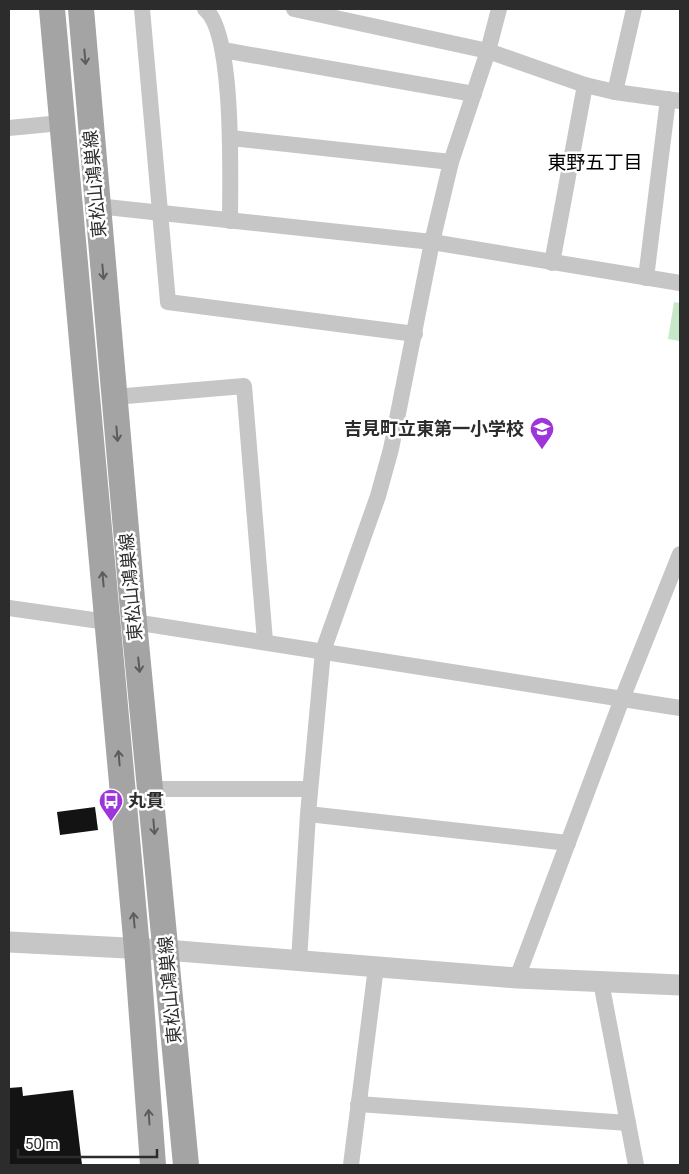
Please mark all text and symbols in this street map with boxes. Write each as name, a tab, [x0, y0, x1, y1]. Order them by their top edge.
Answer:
one-way arrow	[80, 49, 89, 65]
street label: 東松山鴻巣線	[79, 129, 110, 239]
district label: 東野五丁目	[547, 151, 643, 174]
one-way arrow	[98, 264, 107, 280]
school or university icon: 吉見町立東第一小学校	[529, 416, 555, 450]
place label: 吉見町立東第一小学校	[344, 418, 524, 439]
one-way arrow	[112, 425, 122, 441]
street label: 東松山鴻巣線	[115, 532, 146, 642]
one-way arrow	[98, 571, 108, 587]
one-way arrow	[134, 657, 143, 673]
one-way arrow	[114, 750, 124, 766]
bus stop icon: 丸貫	[98, 788, 124, 822]
place label: 丸貫	[128, 790, 164, 811]
one-way arrow	[149, 819, 159, 835]
one-way arrow	[129, 912, 139, 928]
street label: 東松山鴻巣線	[154, 935, 185, 1045]
one-way arrow	[144, 1109, 154, 1125]
scale bar	[18, 1126, 156, 1158]
text: 50 m	[25, 1135, 59, 1153]

